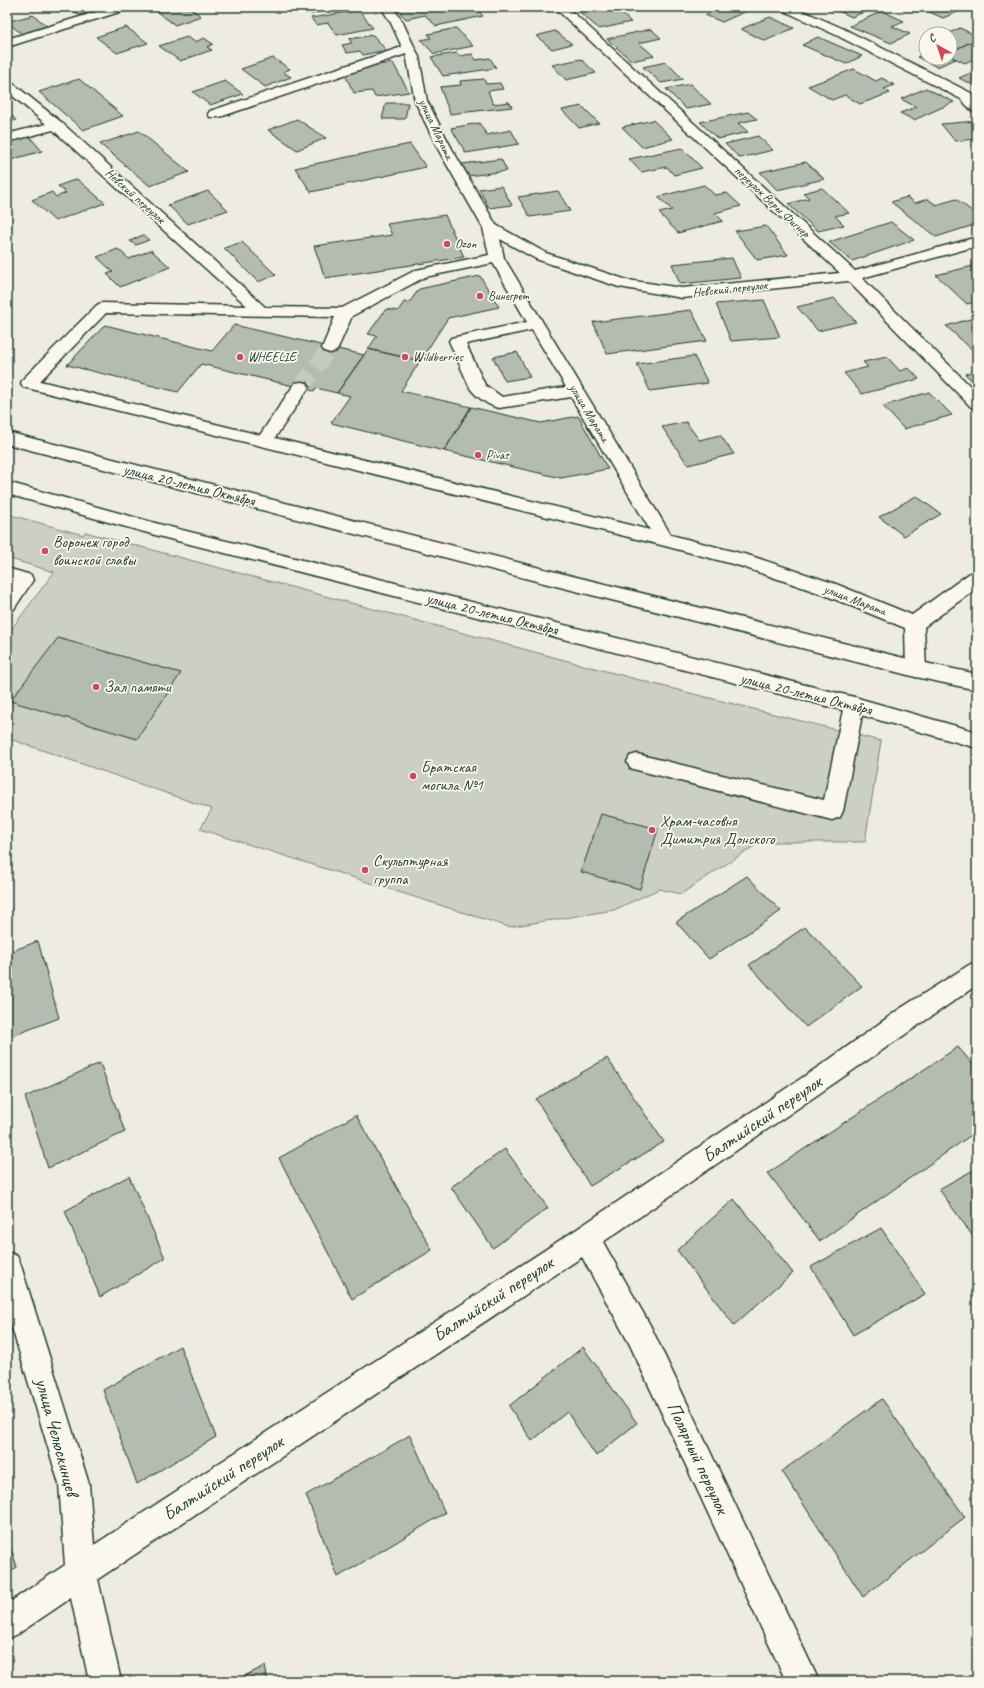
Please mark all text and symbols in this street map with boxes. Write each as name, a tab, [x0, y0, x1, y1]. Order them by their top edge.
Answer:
north arrow	[918, 26, 958, 66]
text: С	[925, 30, 939, 45]
street label: улица Марата	[415, 95, 458, 163]
street label: переулок Веры Фигнер	[731, 163, 814, 242]
street label: Невский переулок	[102, 165, 169, 228]
place label: Ozon	[455, 236, 477, 252]
marker: Ozon	[442, 239, 452, 249]
street label: Невский переулок	[692, 277, 769, 301]
place label: Винегрет	[488, 288, 530, 304]
marker: Винегрет	[475, 291, 485, 301]
place label: WHEELIE	[248, 349, 298, 365]
place label: Wildberries	[413, 349, 464, 365]
marker: WHEELIE	[235, 352, 245, 362]
marker: Wildberries	[400, 352, 410, 362]
street label: улица Марата	[565, 380, 614, 447]
place label: Pivas	[486, 447, 510, 463]
marker: Pivas	[473, 450, 483, 460]
street label: улица 20-летия Октября	[120, 459, 258, 511]
place label: Воронеж город воинской славы	[53, 532, 137, 570]
marker: Воронеж город воинской славы	[40, 546, 50, 556]
street label: улица Марата	[821, 580, 890, 620]
street label: улица 20-летия Октября	[423, 588, 561, 640]
street label: улица 20-летия Октября	[737, 668, 875, 720]
place label: Зал памяти	[104, 677, 172, 697]
marker: Зал памяти	[91, 682, 101, 692]
place label: Братская могила №1	[421, 757, 484, 795]
marker: Братская могила №1	[408, 771, 418, 781]
place label: Храм-часовня Димитрия Донского	[660, 811, 776, 849]
marker: Храм-часовня Димитрия Донского	[647, 825, 657, 835]
place label: Скульптурная группа	[373, 851, 449, 889]
marker: Скульптурная группа	[360, 865, 370, 875]
street label: Балтийский переулок	[698, 1069, 828, 1168]
street label: Балтийский переулок	[428, 1250, 560, 1347]
street label: улица Челюскинцев	[30, 1375, 85, 1502]
street label: Полярный переулок	[662, 1398, 735, 1520]
street label: Балтийский переулок	[158, 1429, 290, 1526]

